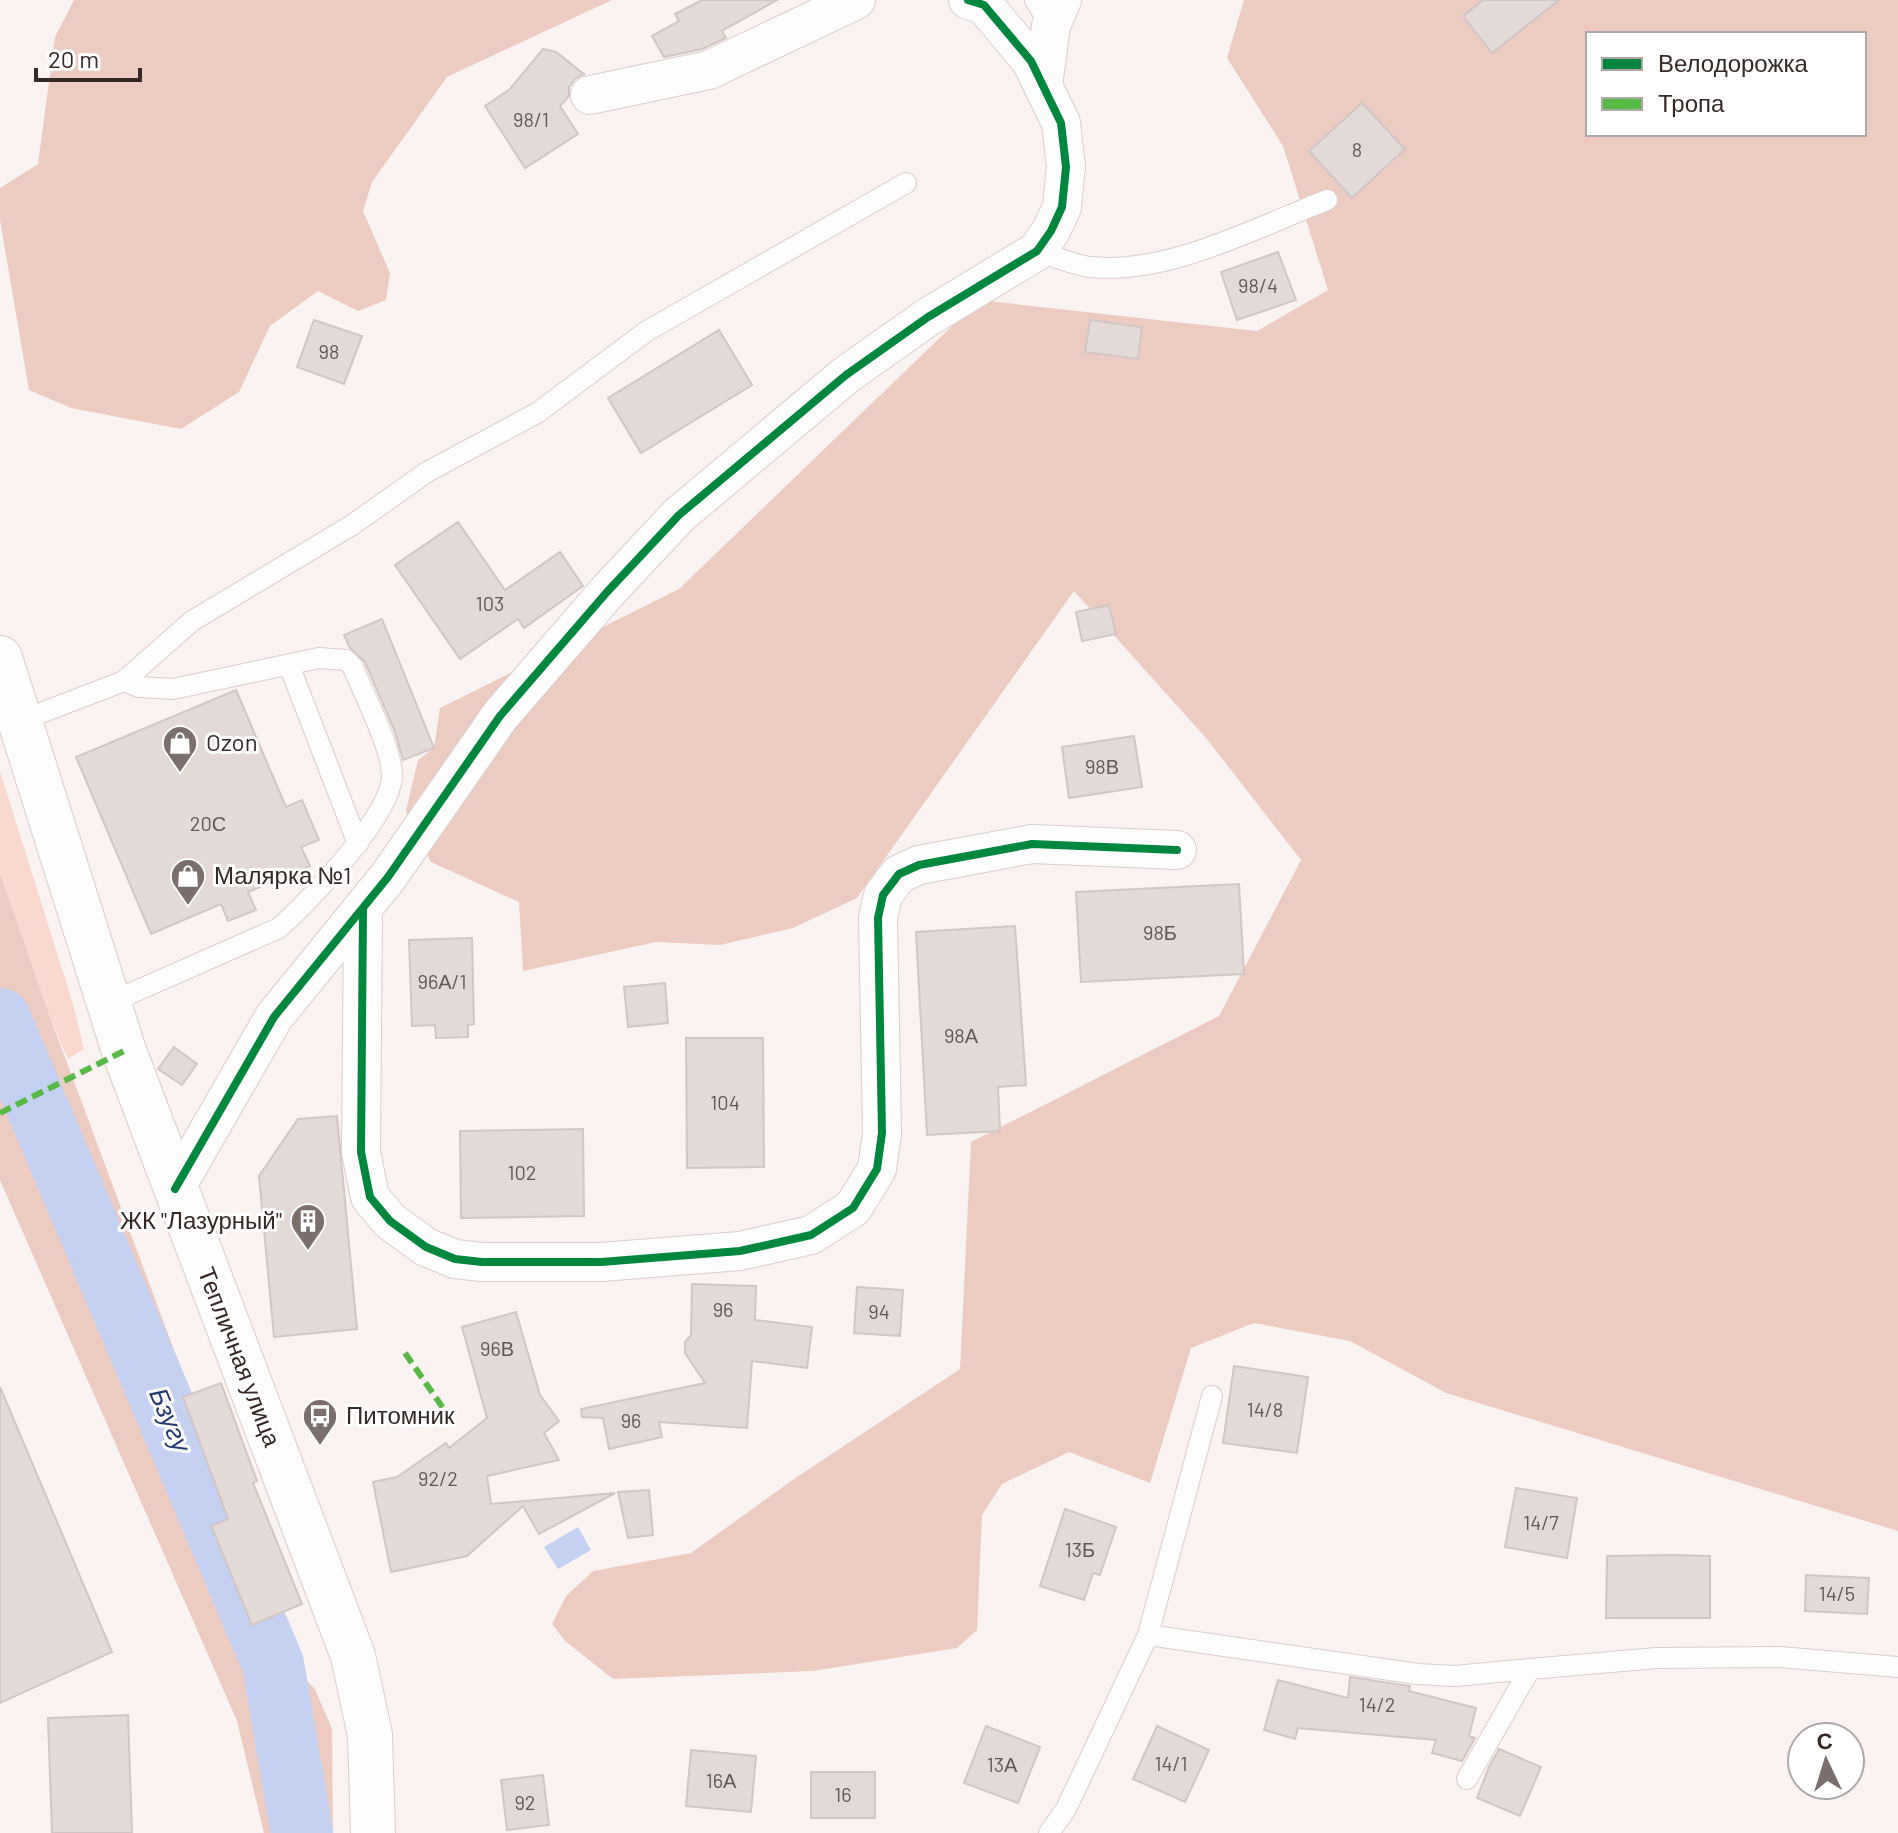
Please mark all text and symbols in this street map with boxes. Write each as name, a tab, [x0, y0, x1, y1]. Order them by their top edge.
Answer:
scale bar	[36, 32, 140, 82]
legend	[1586, 32, 1866, 136]
text: 20 m	[48, 44, 99, 73]
text: Велодорожка	[1658, 48, 1809, 77]
text: Тропа	[1658, 88, 1725, 117]
house number: 98/1	[513, 107, 549, 131]
house number: 8	[1352, 137, 1362, 161]
house number: 98/4	[1238, 273, 1278, 297]
house number: 98	[319, 339, 339, 363]
house number: 103	[476, 591, 504, 615]
shop icon: Ozon	[161, 724, 199, 774]
place label: Ozon	[206, 727, 258, 756]
house number: 98В	[1085, 754, 1119, 778]
house number: 20С	[190, 811, 226, 835]
shop icon: Малярка №1	[169, 857, 207, 907]
place label: Малярка №1	[214, 860, 351, 889]
house number: 98Б	[1143, 920, 1177, 944]
house number: 96А/1	[417, 969, 467, 993]
house number: 98А	[944, 1023, 979, 1047]
house number: 104	[710, 1090, 740, 1114]
house number: 102	[507, 1160, 537, 1184]
building icon: ЖК "Лазурный"	[289, 1202, 327, 1252]
place label: ЖК "Лазурный"	[120, 1205, 282, 1234]
street label: Тепличная улица	[193, 1263, 288, 1451]
house number: 96	[713, 1297, 733, 1321]
house number: 94	[868, 1299, 890, 1323]
house number: 96В	[480, 1336, 514, 1360]
water label: Бзугу	[144, 1383, 200, 1458]
bus stop icon: Питомник	[301, 1397, 339, 1447]
house number: 14/8	[1247, 1397, 1283, 1421]
place label: Питомник	[346, 1400, 455, 1429]
house number: 96	[621, 1408, 641, 1432]
house number: 92/2	[418, 1466, 458, 1490]
house number: 14/7	[1523, 1510, 1559, 1534]
house number: 13Б	[1065, 1537, 1095, 1561]
house number: 14/5	[1819, 1581, 1855, 1605]
house number: 14/2	[1359, 1692, 1395, 1716]
north arrow	[1786, 1721, 1866, 1801]
text: С	[1816, 1727, 1833, 1754]
house number: 14/1	[1154, 1751, 1188, 1775]
house number: 13А	[987, 1752, 1018, 1776]
house number: 16А	[706, 1768, 737, 1792]
house number: 16	[834, 1782, 852, 1806]
house number: 92	[514, 1790, 536, 1814]

